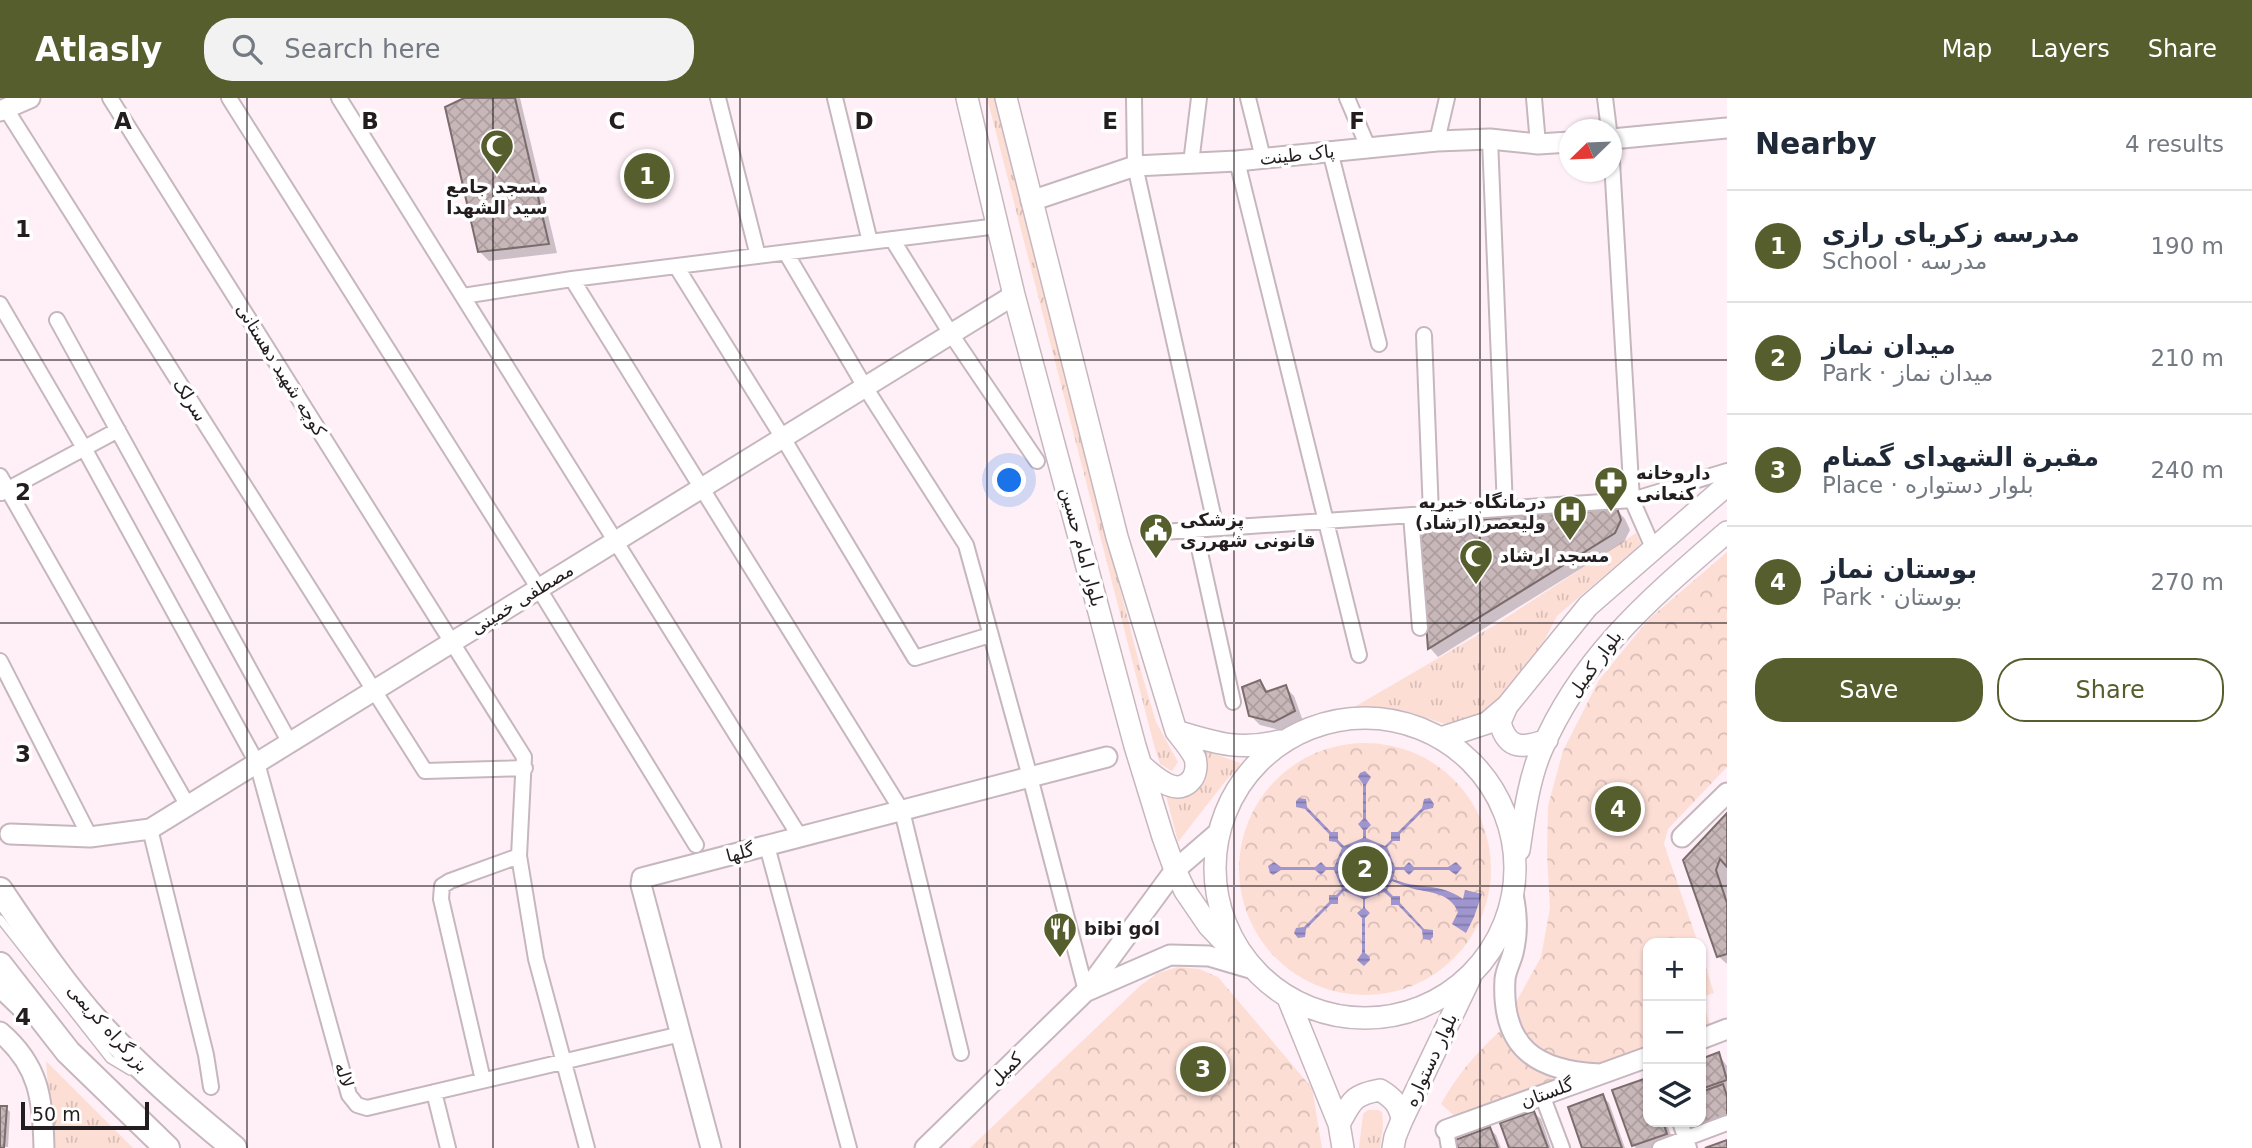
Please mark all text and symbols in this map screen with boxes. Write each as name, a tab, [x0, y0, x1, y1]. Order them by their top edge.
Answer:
search box	[204, 18, 694, 81]
text: Atlasly	[35, 30, 162, 69]
icon: search	[228, 30, 266, 68]
text: Search here	[284, 34, 441, 64]
text: Map	[1942, 35, 1992, 63]
text: Layers	[2030, 35, 2110, 63]
text: Share	[2148, 35, 2217, 63]
text: A	[114, 108, 132, 134]
text: B	[361, 108, 379, 134]
text: C	[609, 108, 625, 134]
text: D	[854, 108, 874, 134]
text: E	[1102, 108, 1118, 134]
text: F	[1349, 108, 1365, 134]
north arrow	[1559, 119, 1622, 182]
text: Nearby	[1755, 126, 1877, 161]
mosque icon: مسجد جامع سید الشهدا	[478, 127, 516, 176]
text: 4 results	[2125, 131, 2224, 157]
street label: پاک طینت	[1258, 140, 1336, 170]
pin: 1	[624, 150, 670, 202]
place label: مسجد جامع سید الشهدا	[446, 176, 548, 219]
text: 1	[15, 216, 31, 242]
text: مدرسه زکریای رازی	[1822, 218, 2080, 248]
text: 1	[1770, 233, 1786, 259]
text: 190 m	[2150, 233, 2224, 259]
text: School · مدرسه	[1822, 248, 1987, 274]
street label: کوچه شهید دهستانی	[231, 299, 331, 441]
text: میدان نماز	[1822, 330, 1956, 360]
text: 2	[1770, 345, 1786, 371]
text: 210 m	[2150, 345, 2224, 371]
text: Park · میدان نماز	[1822, 360, 1993, 386]
street label: سرلک	[168, 374, 212, 426]
text: مقبرة الشهدای گمنام	[1822, 442, 2099, 472]
text: 3	[1770, 457, 1786, 483]
text: 240 m	[2150, 457, 2224, 483]
place label: داروخانه کنعانی	[1636, 462, 1710, 504]
your location	[992, 463, 1026, 497]
pharmacy icon: داروخانه کنعانی	[1592, 464, 1630, 513]
text: Place · بلوار دستواره	[1822, 472, 2034, 498]
text: 2	[15, 479, 31, 505]
street label: بلوار امام حسین	[1055, 485, 1109, 609]
place label: درمانگاه خیریه ولیعصر(ارشاد)	[1415, 491, 1546, 534]
hospital icon: درمانگاه خیریه ولیعصر(ارشاد)	[1551, 493, 1589, 542]
place label: پزشکی قانونی شهرری	[1180, 509, 1315, 552]
public building icon: پزشکی قانونی شهرری	[1137, 511, 1175, 560]
mosque icon: مسجد ارشاد	[1457, 537, 1495, 586]
place label: مسجد ارشاد	[1500, 545, 1609, 566]
text: بوستان نماز	[1822, 554, 1977, 584]
street label: مصطفی خمینی	[466, 559, 577, 639]
text: 4	[1770, 569, 1786, 595]
text: 270 m	[2150, 569, 2224, 595]
text: Park · بوستان	[1822, 584, 1962, 610]
street label: بلوار کمیل	[1563, 626, 1627, 702]
button: Save	[1755, 658, 1983, 722]
button: Share	[1997, 658, 2224, 722]
text: 3	[15, 741, 31, 767]
pin: 4	[1595, 783, 1641, 835]
street label: گلها	[723, 839, 757, 867]
pin: 2	[1342, 843, 1388, 895]
restaurant icon: bibi gol	[1041, 910, 1079, 959]
place label: bibi gol	[1084, 918, 1160, 939]
map controls	[1643, 938, 1706, 1127]
button: +	[1643, 938, 1706, 1001]
street label: بزرگراه کریمی	[63, 979, 153, 1077]
button: −	[1643, 1001, 1706, 1064]
text: 4	[15, 1004, 31, 1030]
street label: بلوار دستواره	[1400, 1010, 1462, 1110]
pin: 3	[1180, 1043, 1226, 1095]
street label: کمیل	[985, 1048, 1027, 1089]
street label: لاله	[331, 1060, 358, 1090]
button: layers	[1643, 1064, 1706, 1127]
street label: گلستان	[1518, 1073, 1577, 1112]
scale bar	[21, 1099, 149, 1131]
text: 50 m	[32, 1103, 81, 1125]

